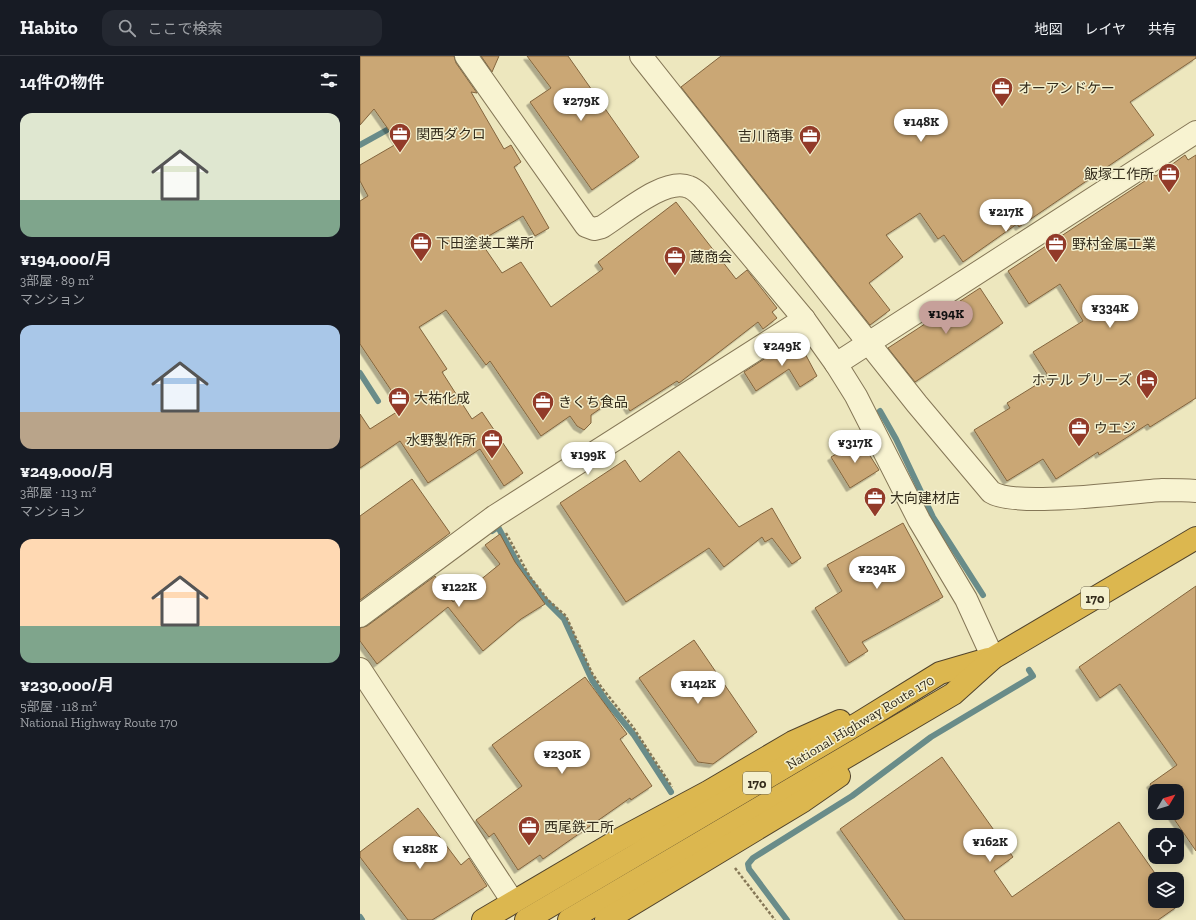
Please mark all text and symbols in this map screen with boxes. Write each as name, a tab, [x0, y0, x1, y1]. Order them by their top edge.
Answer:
search box	[102, 10, 382, 46]
text: Habito	[20, 16, 78, 39]
icon: search	[116, 17, 138, 39]
text: ここで検索	[148, 20, 223, 38]
text: 地図	[1034, 21, 1062, 38]
text: レイヤ	[1084, 21, 1126, 38]
text: 共有	[1148, 21, 1176, 38]
icon: filters	[318, 69, 340, 91]
text: 14件の物件	[20, 72, 105, 92]
office icon: オーアンドケー	[989, 75, 1015, 108]
place label: オーアンドケー	[1018, 80, 1115, 97]
pin: ¥279K	[553, 88, 609, 122]
text: ¥279K	[563, 93, 599, 108]
pin: ¥148K	[893, 109, 949, 143]
text: ¥148K	[903, 114, 939, 129]
office icon: 関西ダクロ	[387, 121, 413, 154]
office icon: 吉川商事	[797, 123, 823, 156]
place label: 関西ダクロ	[416, 126, 486, 143]
place label: 吉川商事	[738, 128, 794, 145]
icon: home	[144, 139, 216, 211]
office icon: 飯塚工作所	[1156, 161, 1182, 194]
place label: 飯塚工作所	[1084, 166, 1154, 183]
pin: ¥217K	[978, 199, 1034, 233]
text: ¥217K	[989, 204, 1023, 219]
office icon: 下田塗装工業所	[408, 230, 434, 263]
office icon: 野村金属工業	[1043, 231, 1069, 264]
place label: 下田塗装工業所	[436, 235, 534, 252]
place label: 野村金属工業	[1072, 236, 1156, 253]
office icon: 蔵商会	[662, 244, 688, 277]
text: ¥194,000/月	[20, 249, 112, 269]
place label: 蔵商会	[690, 249, 732, 266]
text: 3部屋 · 89 m²	[20, 273, 94, 288]
text: マンション	[20, 292, 85, 307]
pin: ¥334K	[1082, 295, 1138, 329]
text: ¥334K	[1091, 300, 1129, 315]
pin: ¥194K	[918, 301, 974, 335]
text: ¥194K	[928, 306, 964, 321]
pin: ¥249K	[754, 333, 810, 367]
text: ¥249K	[763, 338, 801, 353]
icon: home	[144, 351, 216, 423]
hotel icon: ホテル プリーズ	[1134, 367, 1160, 400]
place label: ホテル プリーズ	[1032, 372, 1132, 389]
office icon: 大祐化成	[386, 385, 412, 418]
office icon: きくち食品	[530, 389, 556, 422]
place label: 大祐化成	[414, 390, 470, 407]
place label: きくち食品	[558, 394, 628, 411]
office icon: ウエジ	[1066, 415, 1092, 448]
place label: ウエジ	[1094, 420, 1136, 437]
office icon: 水野製作所	[479, 427, 505, 460]
pin: ¥317K	[827, 430, 883, 464]
place label: 水野製作所	[406, 432, 476, 449]
text: ¥317K	[838, 435, 872, 450]
pin: ¥199K	[560, 442, 616, 476]
text: ¥199K	[570, 447, 606, 462]
text: ¥249,000/月	[20, 461, 114, 481]
text: 3部屋 · 113 m²	[20, 485, 96, 500]
office icon: 大向建材店	[862, 485, 888, 518]
place label: 大向建材店	[890, 490, 960, 507]
text: マンション	[20, 504, 85, 519]
pin: ¥234K	[849, 556, 905, 590]
text: ¥234K	[858, 561, 896, 576]
icon: home	[144, 565, 216, 637]
pin: ¥122K	[431, 574, 487, 608]
text: ¥122K	[441, 579, 477, 594]
road number: 170	[1081, 587, 1109, 609]
pin: ¥142K	[670, 671, 726, 705]
street label: National Highway Route 170	[783, 671, 937, 773]
text: ¥230,000/月	[20, 675, 114, 695]
text: ¥142K	[680, 676, 716, 691]
text: 5部屋 · 118 m²	[20, 699, 97, 714]
text: National Highway Route 170	[20, 715, 178, 730]
pin: ¥230K	[534, 741, 590, 775]
text: ¥230K	[543, 746, 581, 761]
road number: 170	[743, 772, 771, 794]
north arrow	[1148, 784, 1184, 820]
map controls	[1148, 784, 1184, 908]
office icon: 西尾鉄工所	[516, 814, 542, 847]
place label: 西尾鉄工所	[544, 819, 614, 836]
button: locate	[1148, 828, 1184, 864]
pin: ¥162K	[962, 829, 1018, 863]
text: ¥162K	[972, 834, 1008, 849]
pin: ¥128K	[392, 836, 448, 870]
text: ¥128K	[402, 841, 438, 856]
button: layers	[1148, 872, 1184, 908]

